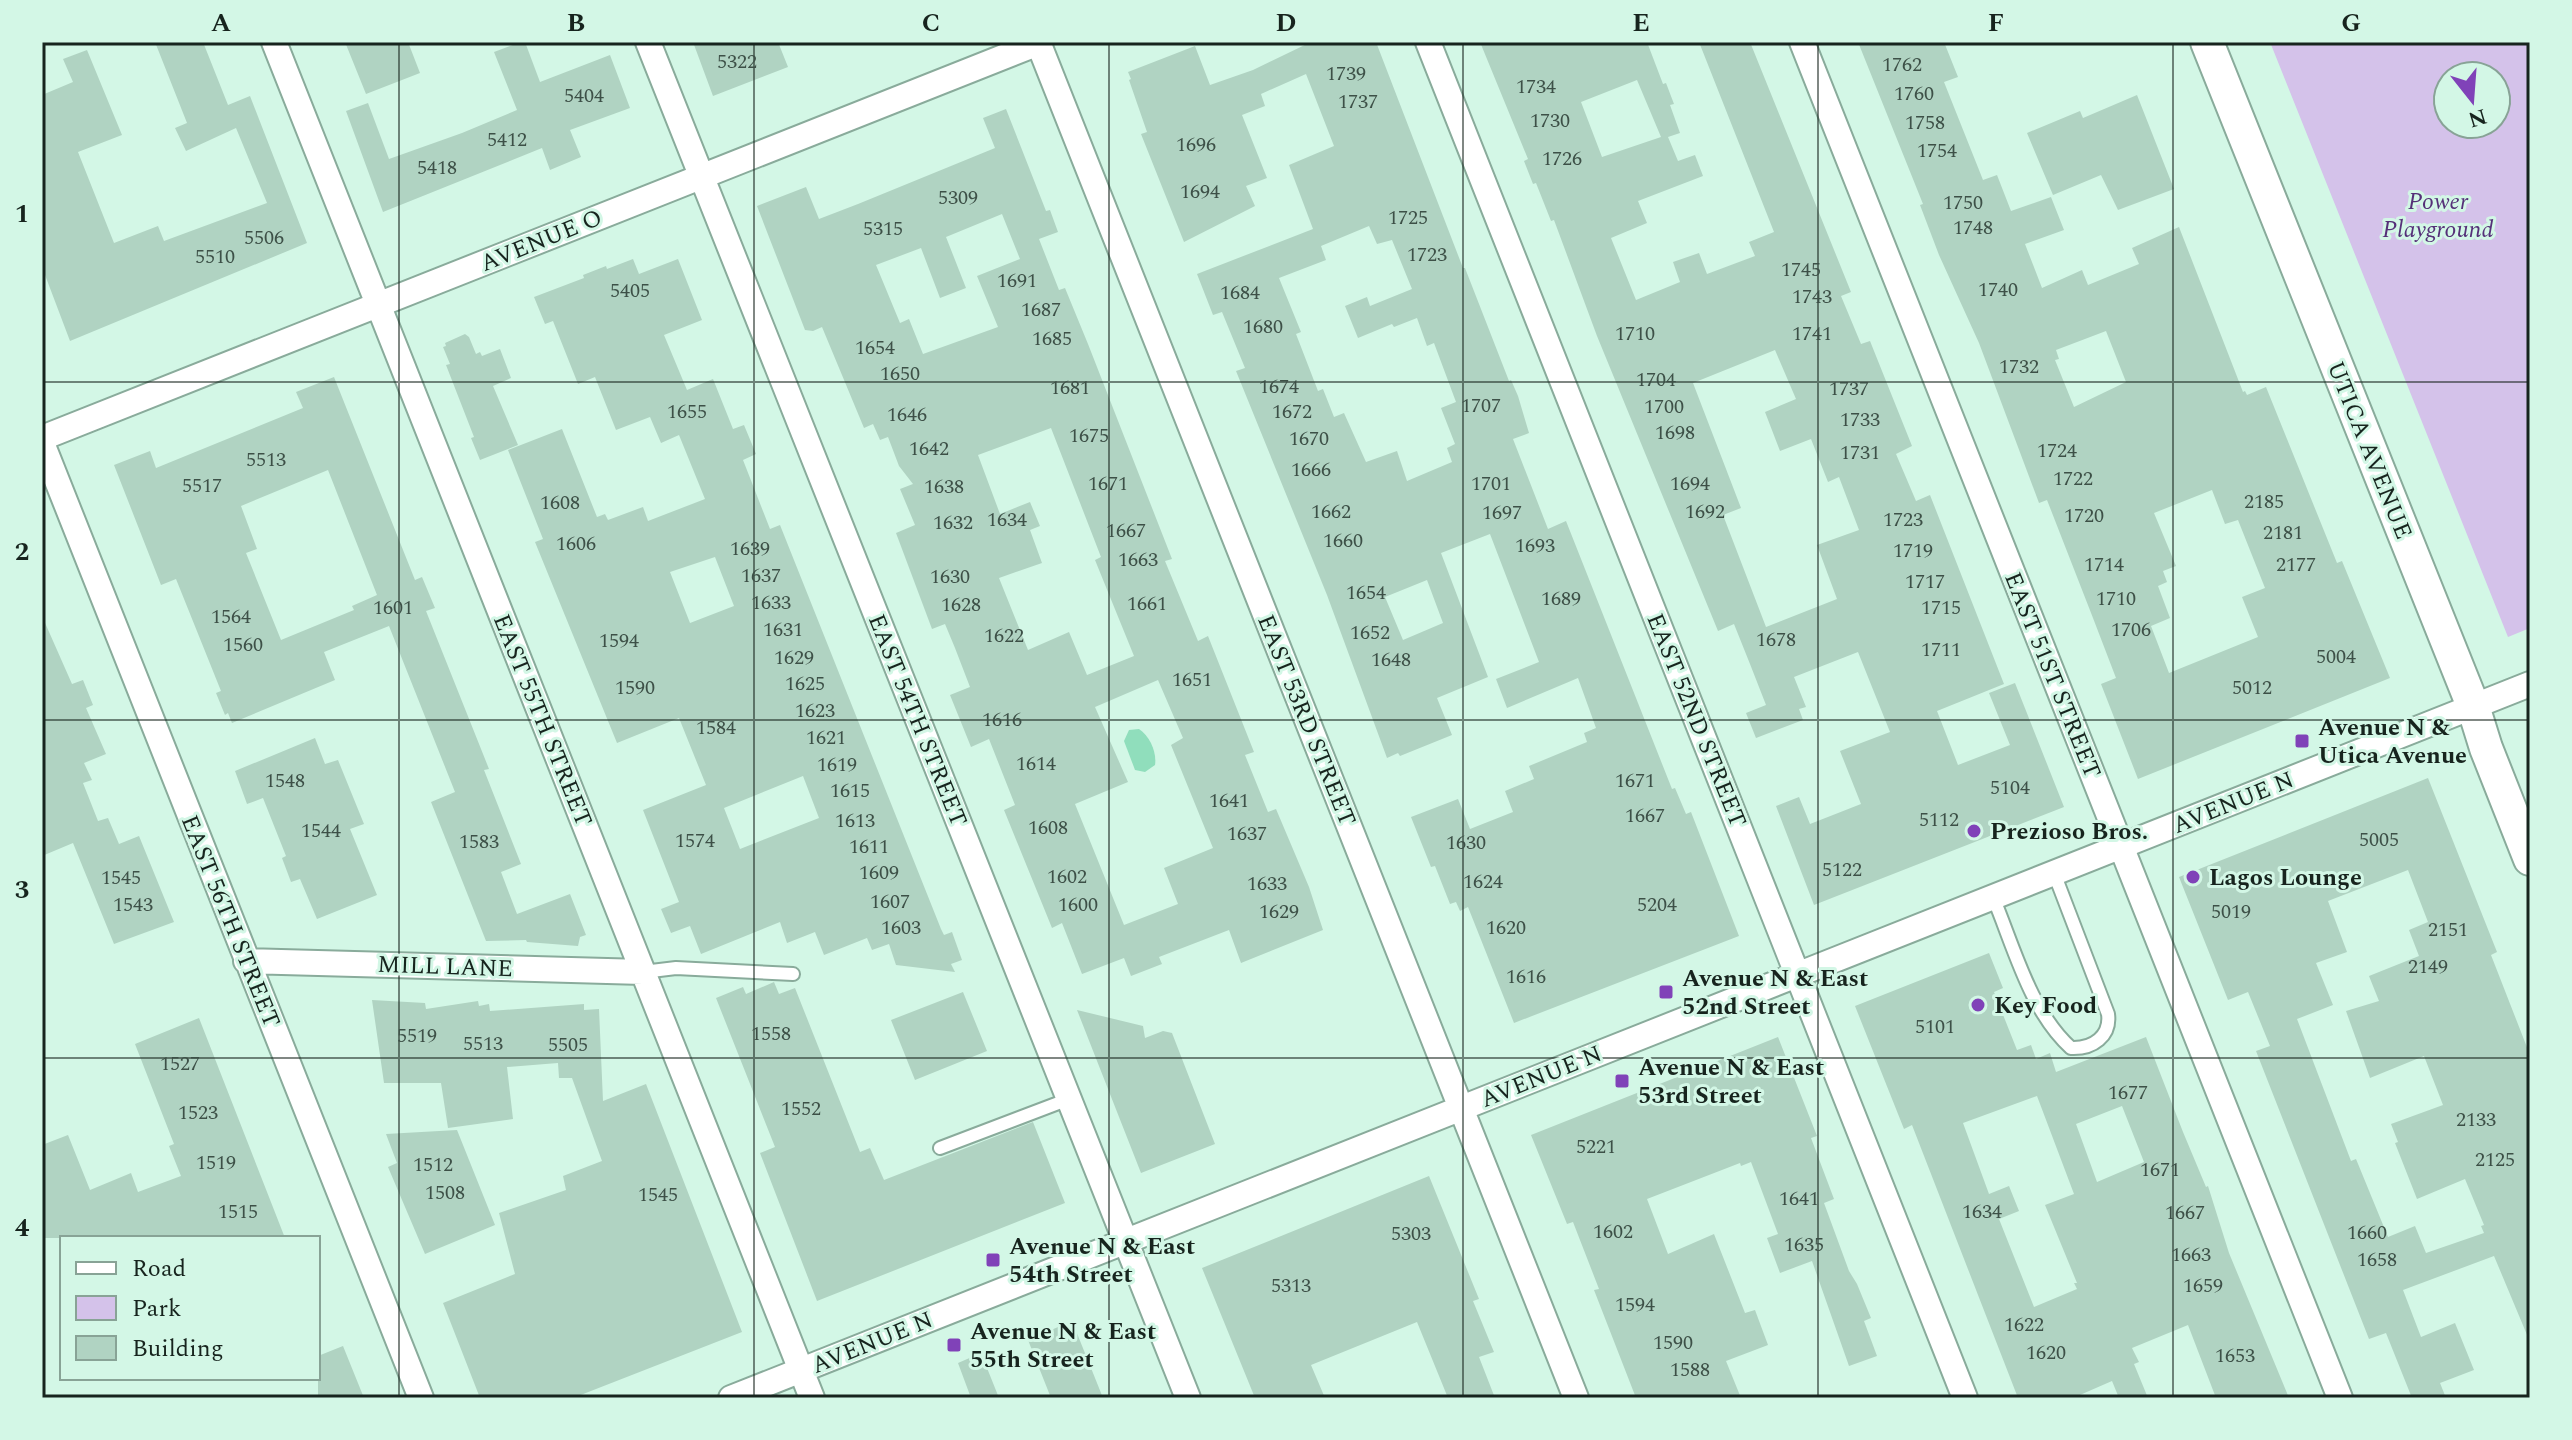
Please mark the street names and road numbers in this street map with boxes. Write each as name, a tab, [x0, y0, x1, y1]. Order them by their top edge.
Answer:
street label: AVENUE O	[475, 200, 608, 282]
street label: UTICA AVENUE	[2317, 356, 2421, 545]
street label: EAST 51ST STREET	[1994, 567, 2110, 784]
street label: EAST 52ND STREET	[1637, 608, 1756, 833]
street label: EAST 55TH STREET	[483, 609, 601, 832]
street label: EAST 54TH STREET	[858, 609, 976, 832]
street label: EAST 53RD STREET	[1247, 609, 1365, 832]
street label: AVENUE N	[2167, 762, 2300, 844]
street label: EAST 56TH STREET	[171, 810, 289, 1033]
street label: MILL LANE	[377, 947, 513, 987]
street label: AVENUE N	[1475, 1036, 1608, 1118]
street label: AVENUE N	[806, 1302, 939, 1384]

